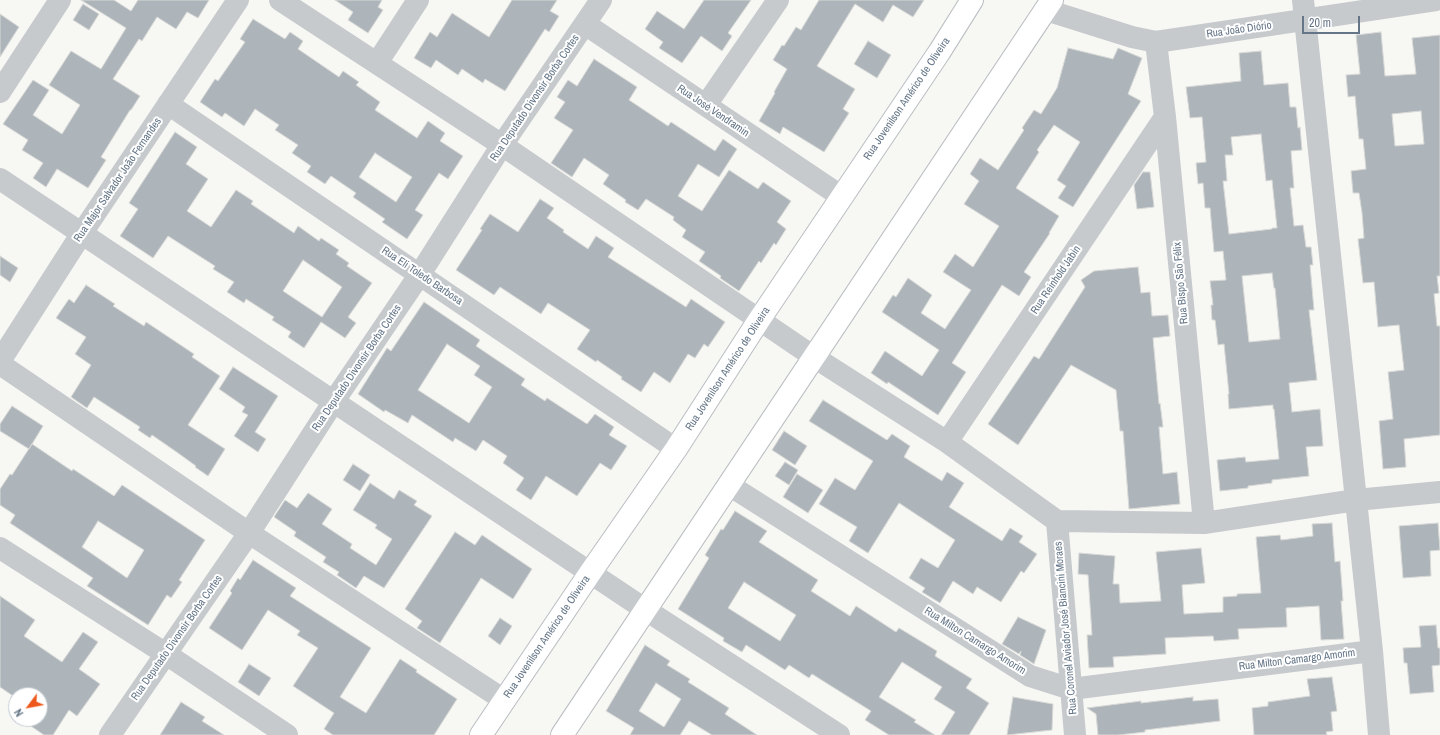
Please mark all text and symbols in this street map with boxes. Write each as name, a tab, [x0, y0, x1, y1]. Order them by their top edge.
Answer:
scale bar	[1304, 8, 1362, 34]
text: 20 m	[1309, 15, 1331, 31]
street label: Rua João Diório	[1206, 19, 1272, 41]
street label: Rua Deputado Divonsir Borba Cortes	[488, 32, 582, 164]
street label: Rua Jovenilson Américo de Oliveira	[861, 35, 953, 163]
street label: Rua José Vendramin	[674, 82, 752, 140]
street label: Rua Major Salvador João Fernandes	[71, 115, 165, 245]
street label: Rua Bispo São Félix	[1171, 241, 1191, 325]
street label: Rua Reinhold Jabin	[1028, 243, 1084, 317]
street label: Rua Eli Toledo Barbosa	[379, 244, 465, 308]
street label: Rua Deputado Divonsir Borba Cortes	[310, 302, 404, 434]
street label: Rua Jovenilson Américo de Oliveira	[683, 305, 773, 433]
street label: Rua Coronel Aviador José Biancini Moraes	[1052, 541, 1080, 715]
street label: Rua Deputado Divonsir Borba Cortes	[129, 573, 225, 703]
street label: Rua Jovenilson Américo de Oliveira	[501, 573, 593, 701]
street label: Rua Milton Camargo Amorim	[922, 604, 1028, 678]
street label: Rua Milton Camargo Amorim	[1238, 646, 1356, 674]
north arrow	[8, 687, 48, 727]
text: N	[11, 706, 26, 719]

